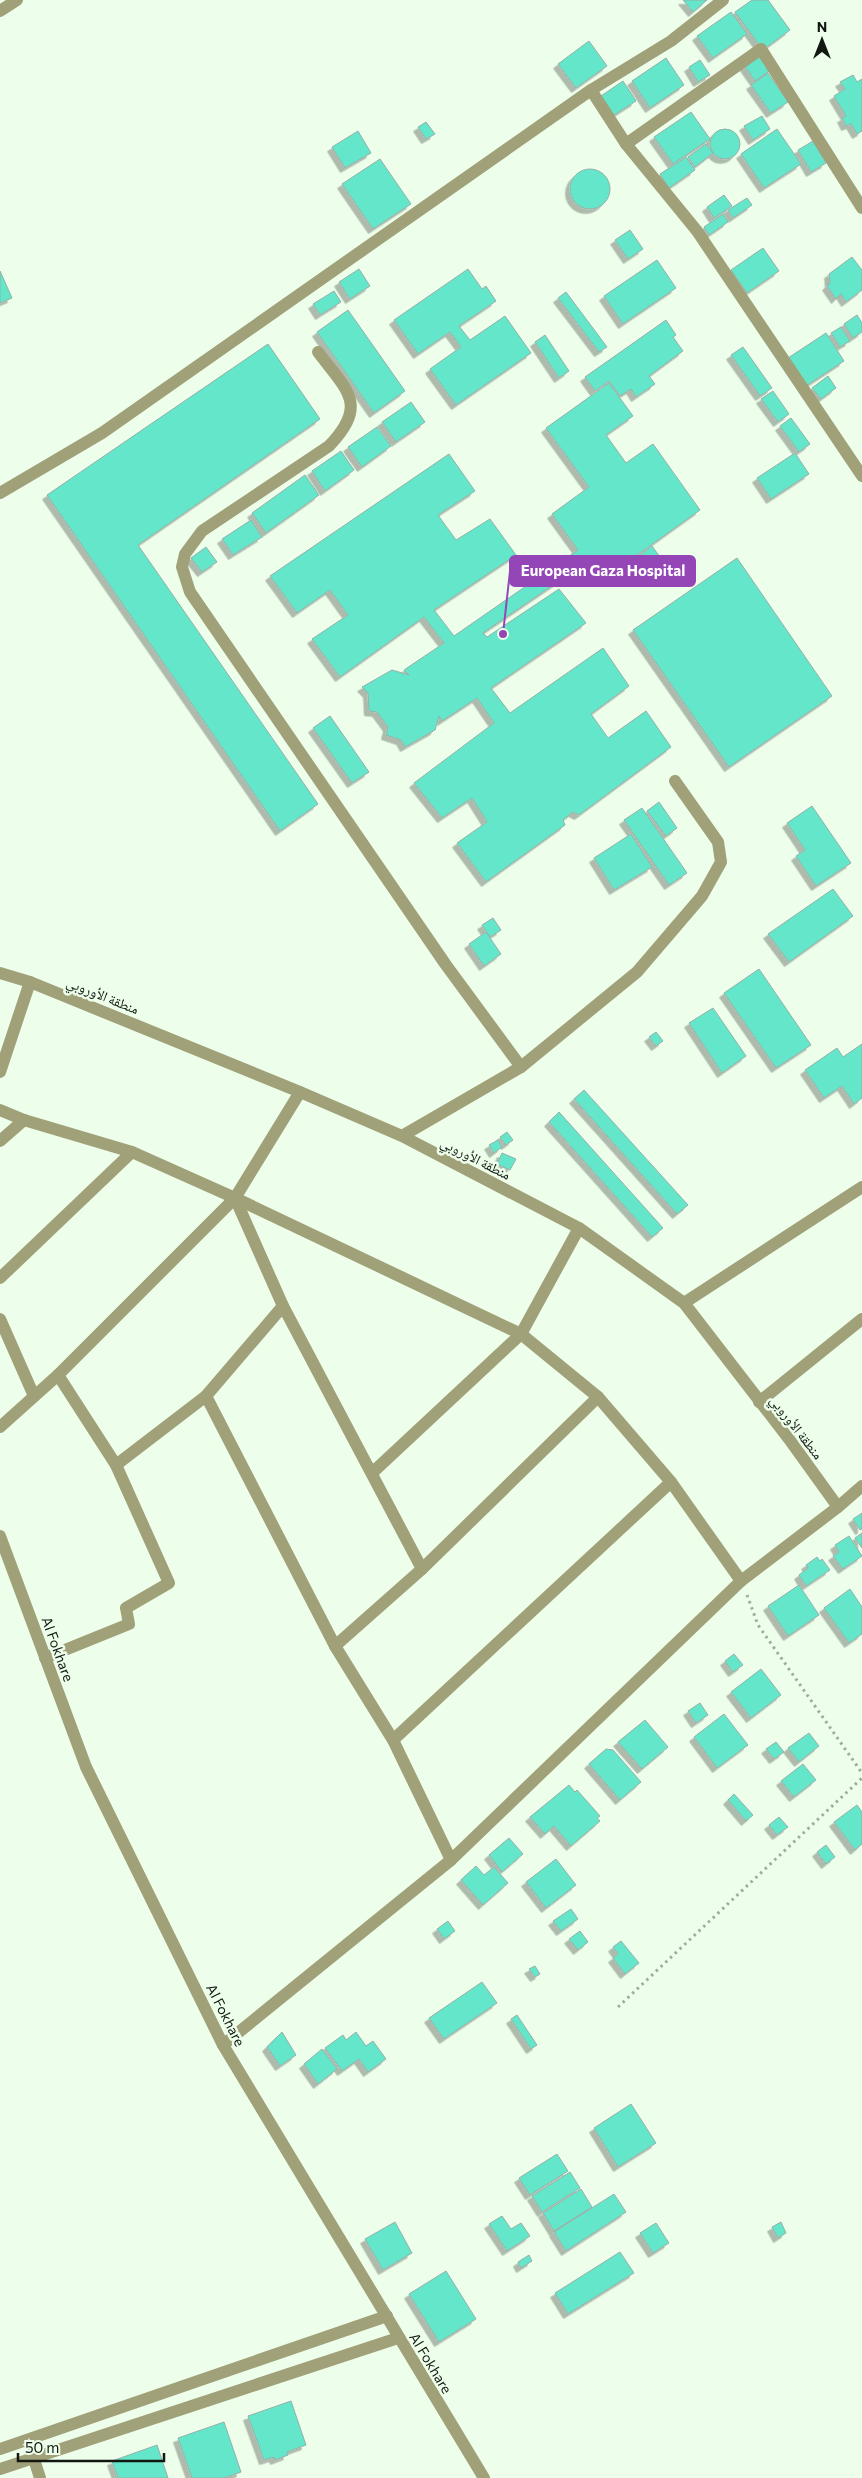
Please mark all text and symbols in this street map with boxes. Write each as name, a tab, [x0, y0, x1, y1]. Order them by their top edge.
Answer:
north arrow	[797, 15, 847, 65]
text: N	[817, 18, 827, 35]
callout: European Gaza Hospital	[510, 556, 695, 586]
text: European Gaza Hospital	[521, 561, 685, 579]
street label: منطقة الأوروبي	[63, 973, 142, 1020]
street label: منطقة الأوروبي	[437, 1133, 514, 1186]
street label: منطقة الأوروبي	[764, 1392, 827, 1464]
street label: Al Fokhare	[38, 1614, 78, 1684]
street label: Al Fokhare	[203, 1981, 249, 2049]
street label: Al Fokhare	[406, 2330, 456, 2396]
scale bar	[18, 2430, 164, 2462]
text: 50 m	[25, 2438, 59, 2456]

